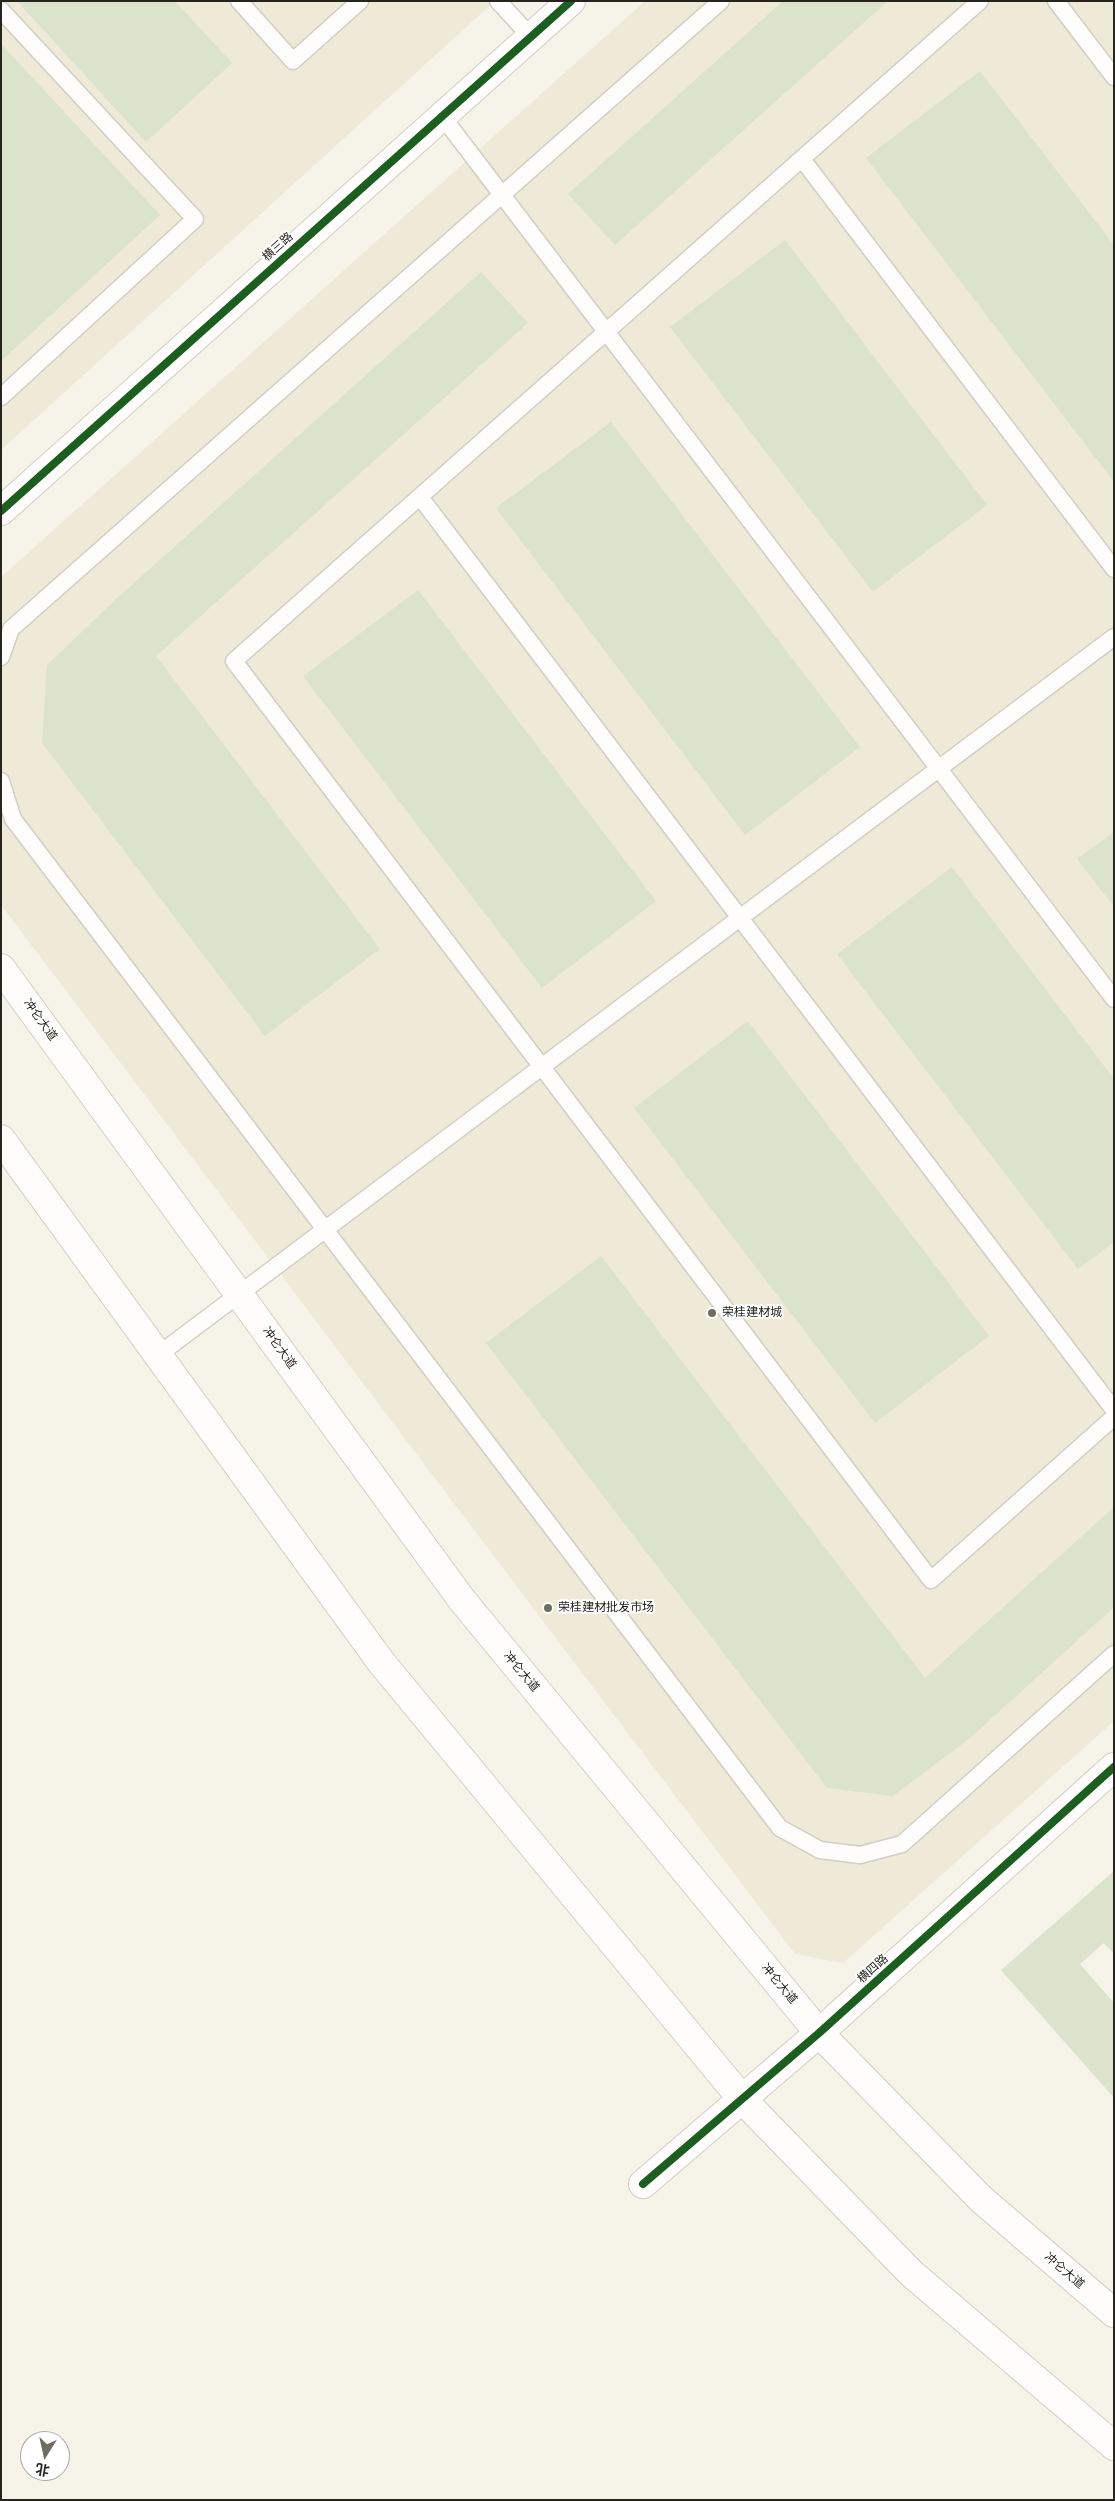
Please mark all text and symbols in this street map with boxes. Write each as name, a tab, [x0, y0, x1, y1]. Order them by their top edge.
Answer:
street label: 横三路	[260, 230, 296, 264]
street label: 冲仑大道	[20, 996, 60, 1044]
place label: 荣桂建材城	[722, 1306, 782, 1320]
marker: 荣桂建材城	[706, 1307, 718, 1319]
street label: 冲仑大道	[259, 1324, 299, 1372]
place label: 荣桂建材批发市场	[558, 1601, 654, 1615]
marker: 荣桂建材批发市场	[542, 1602, 554, 1614]
street label: 冲仑大道	[500, 1649, 542, 1695]
street label: 横四路	[855, 1952, 891, 1986]
street label: 冲仑大道	[758, 1961, 800, 2007]
street label: 冲仑大道	[1041, 2250, 1087, 2292]
north arrow	[20, 2431, 70, 2481]
text: 北	[34, 2461, 51, 2479]

